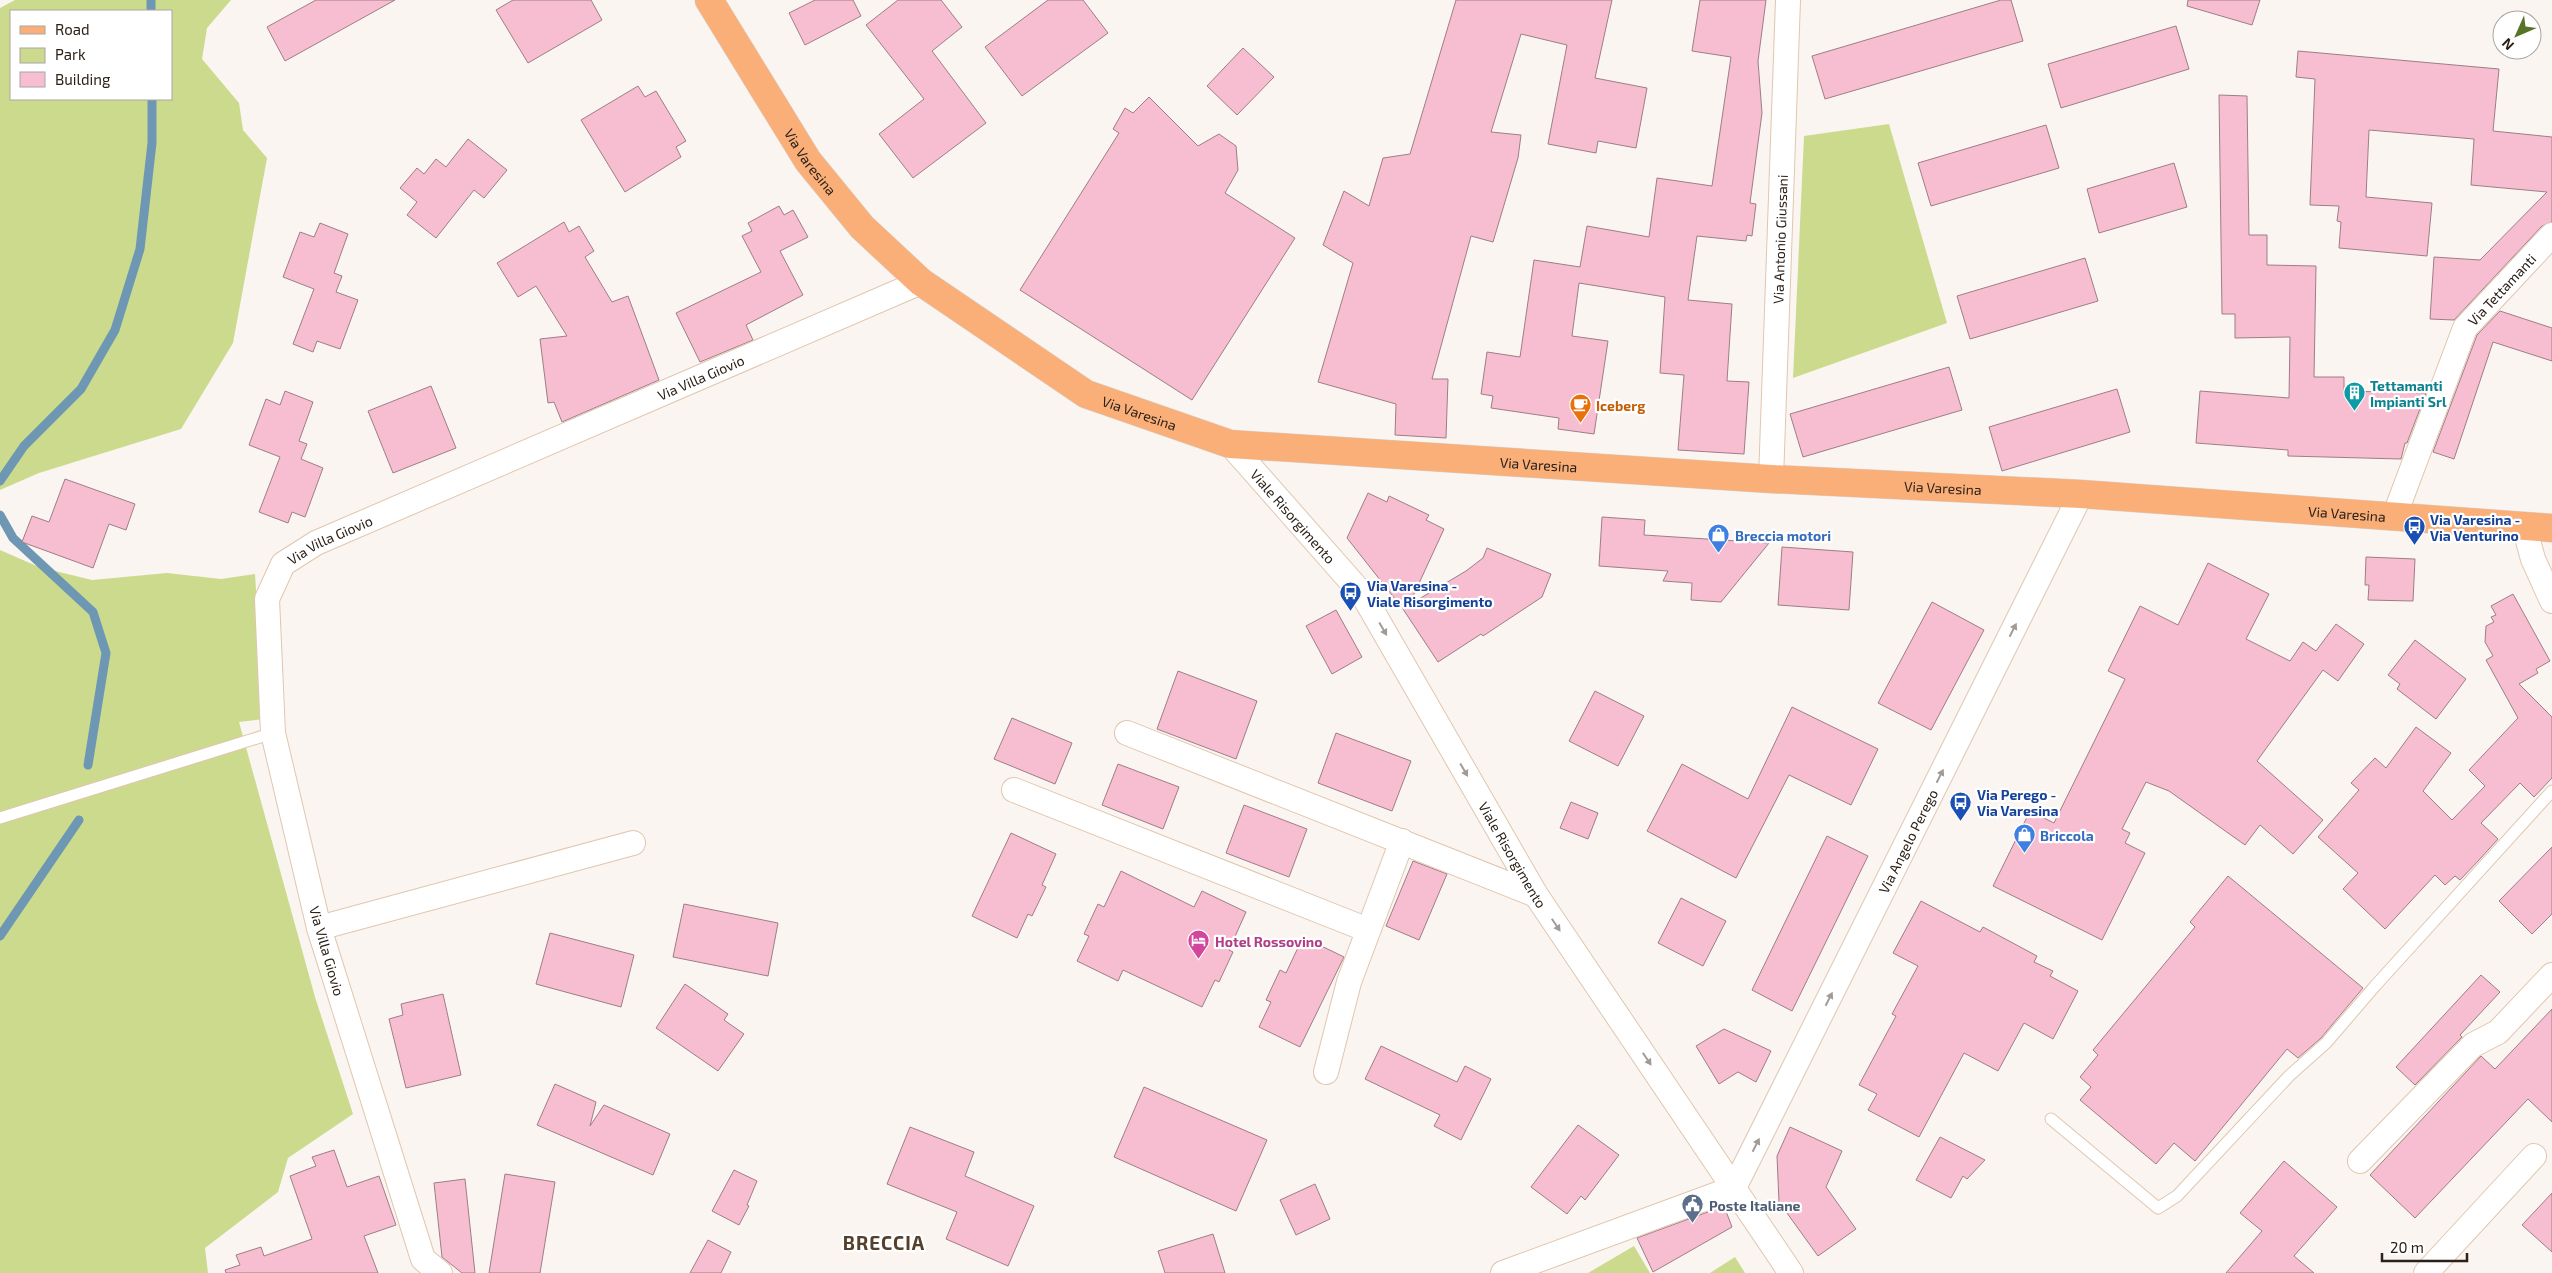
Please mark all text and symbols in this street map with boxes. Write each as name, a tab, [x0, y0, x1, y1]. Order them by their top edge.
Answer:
legend	[10, 10, 172, 100]
north arrow	[2492, 10, 2542, 60]
text: Road	[55, 20, 90, 38]
text: N	[2498, 35, 2517, 54]
text: Park	[55, 45, 86, 63]
text: Building	[55, 70, 111, 88]
street label: Via Varesina	[781, 125, 840, 198]
street label: Via Antonio Giussani	[1769, 174, 1790, 304]
street label: Via Tettamanti	[2464, 250, 2539, 329]
street label: Via Villa Giovio	[655, 351, 747, 403]
place label: Tettamanti Impianti Srl	[2370, 377, 2447, 410]
building icon: Tettamanti Impianti Srl	[2342, 381, 2366, 412]
street label: Via Varesina	[1100, 392, 1179, 433]
cafe icon: Iceberg	[1568, 393, 1592, 424]
place label: Iceberg	[1596, 397, 1645, 414]
street label: Via Varesina	[1499, 453, 1578, 475]
street label: Viale Risorgimento	[1247, 465, 1339, 567]
street label: Via Varesina	[1904, 477, 1982, 498]
street label: Via Varesina	[2308, 502, 2386, 524]
street label: Via Villa Giovio	[284, 511, 375, 568]
place label: Via Varesina - Via Venturino	[2430, 511, 2520, 544]
bus stop icon: Via Varesina - Via Venturino	[2402, 515, 2426, 546]
shop icon: Breccia motori	[1707, 523, 1731, 554]
place label: Breccia motori	[1735, 527, 1831, 544]
place label: Via Varesina - Viale Risorgimento	[1367, 577, 1493, 610]
bus stop icon: Via Varesina - Viale Risorgimento	[1339, 581, 1363, 612]
one-way arrow	[1379, 623, 1388, 636]
one-way arrow	[2009, 623, 2017, 638]
one-way arrow	[1460, 763, 1469, 777]
one-way arrow	[1936, 769, 1944, 783]
street label: Via Angelo Perego	[1874, 786, 1941, 896]
place label: Via Perego - Via Varesina	[1977, 786, 2059, 819]
bus stop icon: Via Perego - Via Varesina	[1949, 790, 1973, 821]
street label: Viale Risorgimento	[1475, 799, 1551, 911]
shop icon: Briccola	[2012, 823, 2036, 854]
place label: Briccola	[2040, 827, 2094, 844]
street label: Via Villa Giovio	[306, 904, 348, 998]
one-way arrow	[1551, 918, 1561, 931]
hotel icon: Hotel Rossovino	[1187, 929, 1211, 960]
place label: Hotel Rossovino	[1215, 933, 1323, 950]
one-way arrow	[1825, 992, 1833, 1007]
one-way arrow	[1642, 1053, 1652, 1066]
one-way arrow	[1752, 1138, 1760, 1152]
public building icon: Poste Italiane	[1681, 1193, 1705, 1224]
place label: Poste Italiane	[1709, 1197, 1801, 1214]
scale bar	[2382, 1230, 2467, 1262]
district label: BRECCIA	[843, 1231, 925, 1254]
text: 20 m	[2390, 1238, 2424, 1256]

